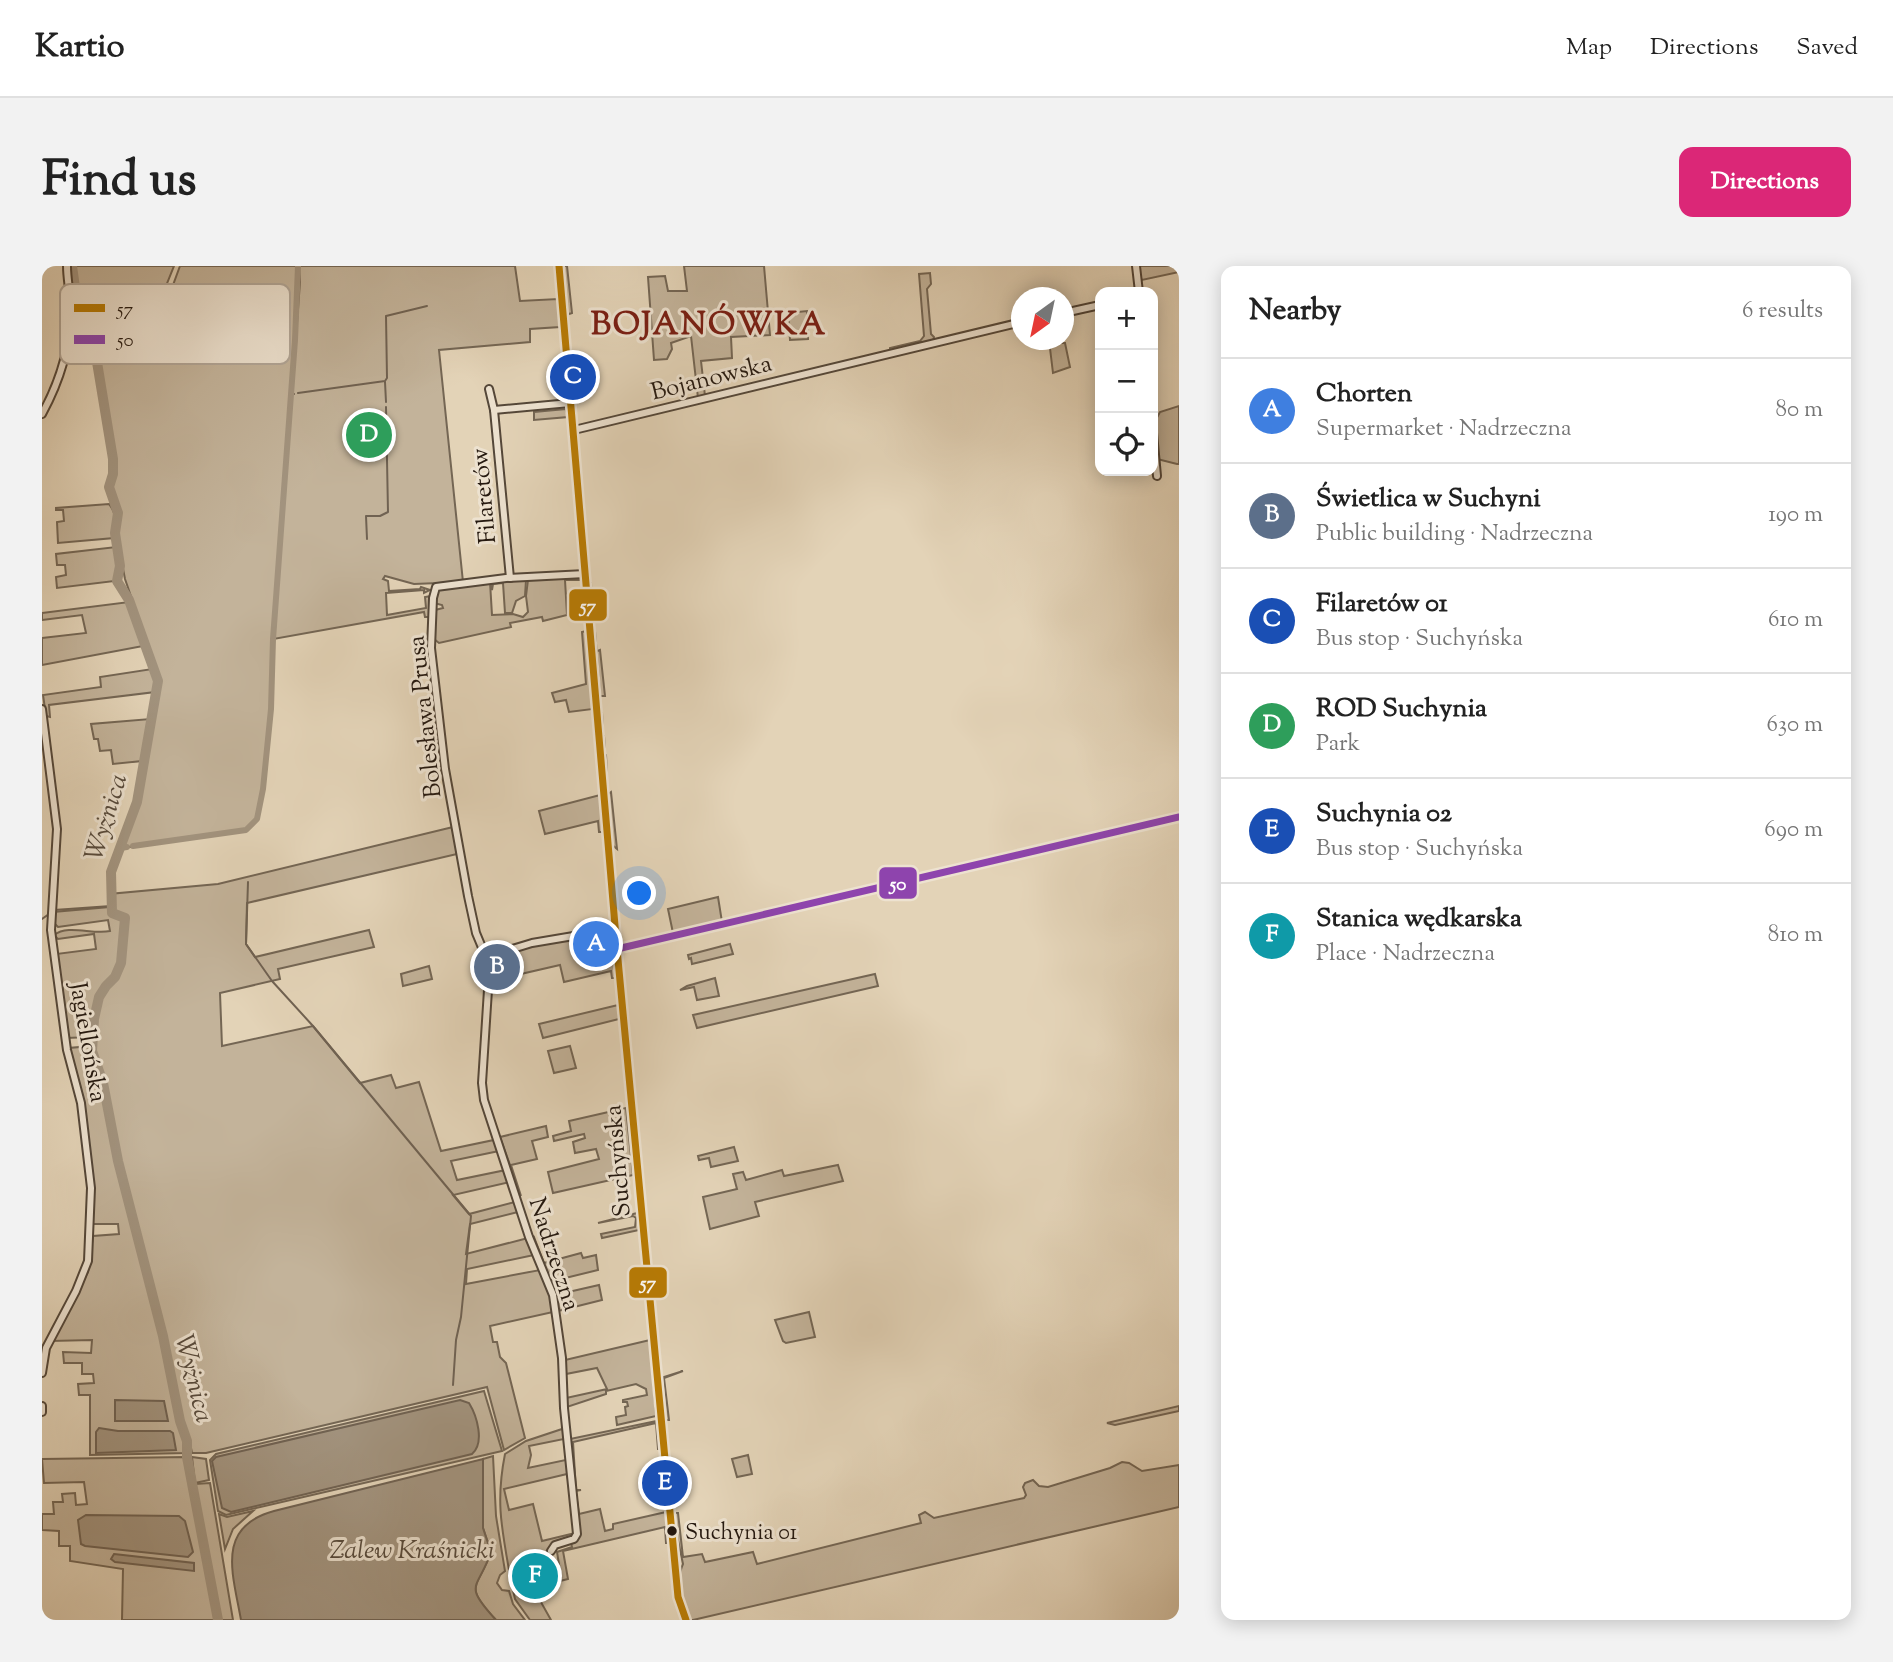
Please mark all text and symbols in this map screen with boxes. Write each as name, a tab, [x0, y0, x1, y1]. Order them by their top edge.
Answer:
text: Kartio	[35, 24, 125, 72]
text: Map	[1566, 31, 1612, 65]
text: Directions	[1650, 31, 1758, 65]
text: Saved	[1796, 31, 1858, 65]
text: Find us	[42, 147, 196, 217]
button: Directions	[1679, 147, 1851, 217]
legend	[60, 284, 290, 364]
north arrow	[1011, 287, 1074, 350]
map controls	[1095, 287, 1158, 476]
button: +	[1095, 287, 1158, 350]
text: Nearby	[1249, 290, 1341, 333]
text: 6 results	[1742, 295, 1823, 328]
text: 57	[116, 297, 133, 324]
district label: BOJANÓWKA	[591, 302, 827, 349]
text: 50	[116, 328, 134, 355]
street label: Bojanowska	[647, 347, 776, 410]
button: −	[1095, 350, 1158, 413]
pin: C	[550, 351, 596, 403]
text: Chorten	[1316, 376, 1412, 413]
text: A	[1263, 394, 1281, 427]
text: 80 m	[1775, 394, 1823, 427]
pin: D	[346, 409, 392, 461]
button: locate	[1095, 413, 1158, 476]
text: Supermarket · Nadrzeczna	[1316, 413, 1572, 446]
street label: Filaretów	[464, 447, 506, 545]
text: Świetlica w Suchyni	[1316, 481, 1541, 518]
text: B	[1265, 499, 1279, 532]
text: 190 m	[1768, 499, 1823, 532]
text: Public building · Nadrzeczna	[1316, 518, 1593, 551]
text: Filaretów 01	[1316, 586, 1448, 623]
line badge: 57	[568, 588, 608, 622]
text: 57	[578, 594, 596, 621]
text: C	[1263, 604, 1281, 637]
text: 610 m	[1768, 604, 1823, 637]
text: Bus stop · Suchyńska	[1316, 623, 1523, 656]
street label: Bolesława Prusa	[401, 634, 451, 800]
text: ROD Suchynia	[1316, 691, 1487, 728]
text: D	[1263, 709, 1281, 742]
text: 630 m	[1766, 709, 1823, 742]
text: Park	[1316, 728, 1360, 761]
water label: Wyżnica	[77, 770, 138, 866]
text: Suchynia 02	[1316, 796, 1452, 833]
text: E	[1265, 814, 1279, 847]
text: 690 m	[1764, 814, 1823, 847]
text: Bus stop · Suchyńska	[1316, 833, 1523, 866]
line badge: 50	[878, 866, 918, 900]
text: 50	[888, 872, 906, 899]
your location	[622, 876, 656, 910]
text: Stanica wędkarska	[1316, 901, 1522, 938]
pin: A	[573, 918, 619, 970]
text: F	[1266, 919, 1278, 952]
text: 810 m	[1768, 919, 1823, 952]
text: Place · Nadrzeczna	[1316, 938, 1495, 971]
pin: B	[474, 941, 520, 993]
street label: Jagiellońska	[59, 978, 114, 1105]
street label: Suchyńska	[597, 1103, 641, 1218]
street label: Nadrzeczna	[519, 1193, 587, 1316]
line badge: 57	[628, 1266, 668, 1299]
text: 57	[638, 1271, 656, 1298]
water label: Wyżnica	[164, 1331, 221, 1426]
pin: E	[642, 1457, 688, 1509]
place label: Suchynia 01	[685, 1518, 798, 1550]
marker: Suchynia 01	[665, 1524, 679, 1538]
water label: Zalew Kraśnicki	[330, 1533, 494, 1570]
pin: F	[512, 1550, 558, 1602]

